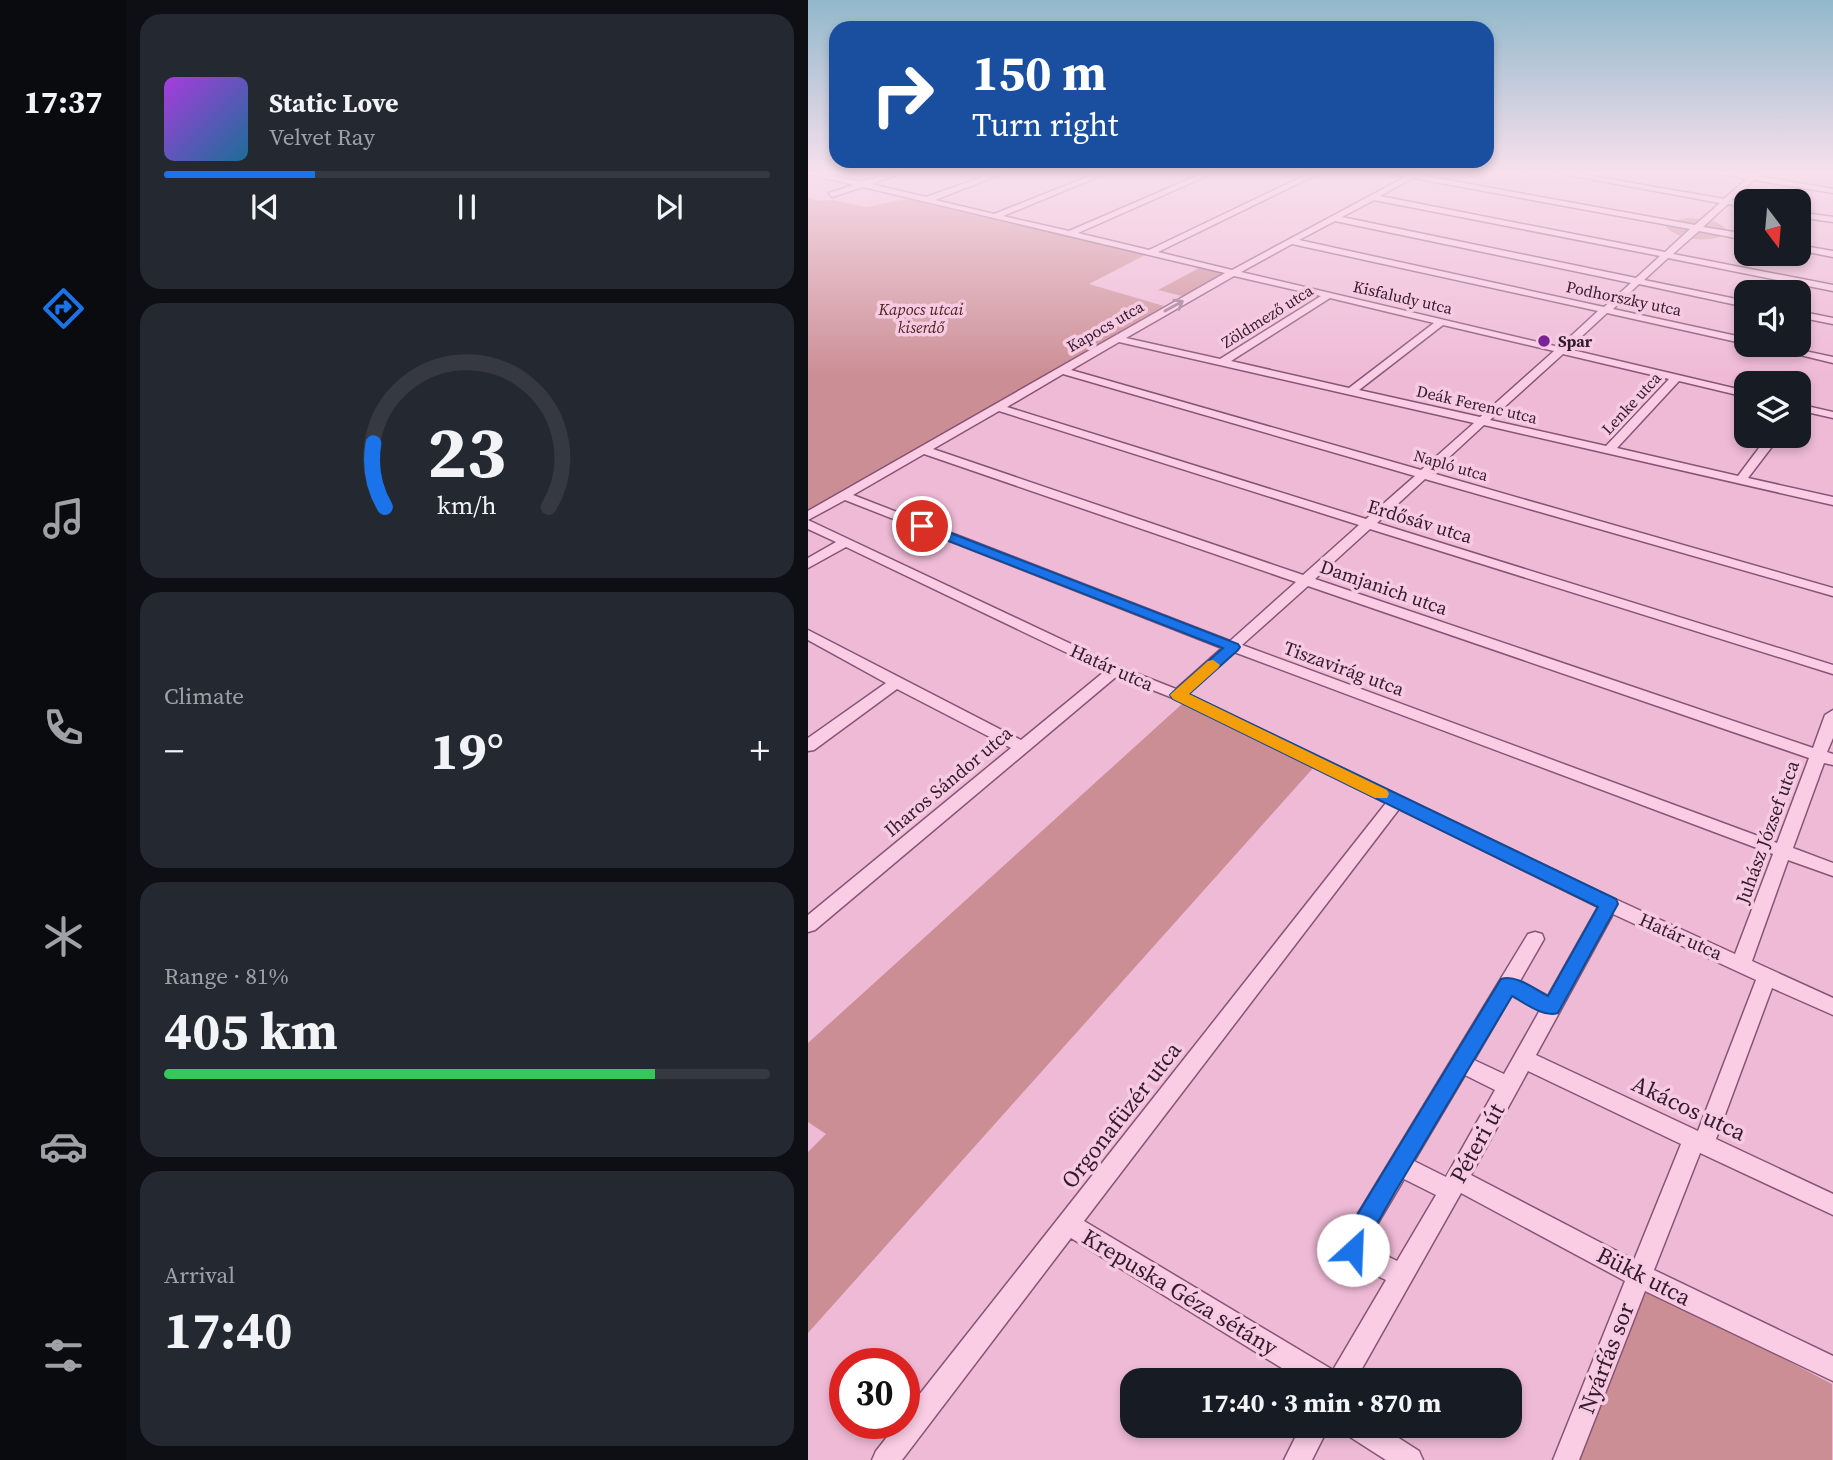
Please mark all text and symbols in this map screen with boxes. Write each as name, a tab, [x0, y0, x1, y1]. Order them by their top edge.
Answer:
text: 150 m	[972, 39, 1107, 106]
icon: right	[857, 49, 948, 140]
text: 17:37	[24, 80, 102, 124]
text: Static Love	[269, 85, 398, 121]
text: Turn right	[972, 103, 1118, 147]
text: Velvet Ray	[269, 121, 375, 153]
icon: previous	[246, 188, 284, 226]
icon: pause	[448, 188, 486, 226]
icon: next	[650, 188, 688, 226]
north arrow	[1734, 189, 1811, 266]
map controls	[1734, 189, 1811, 448]
street label: Kisfaludy utca	[1351, 275, 1456, 319]
street label: Podhorszky utca	[1564, 275, 1685, 321]
street label: Zöldmező utca	[1217, 279, 1318, 353]
button: sound	[1734, 280, 1811, 357]
icon: directions	[39, 284, 88, 333]
street label: Kapocs utca	[1063, 295, 1148, 357]
park label: Kapocs utcai kiserdő	[878, 298, 964, 338]
one-way arrow	[1163, 299, 1183, 313]
place label: Spar	[1558, 330, 1593, 352]
marker: Spar	[1536, 333, 1552, 349]
street label: Lenke utca	[1596, 366, 1666, 439]
button: layers	[1734, 371, 1811, 448]
street label: Deák Ferenc utca	[1414, 379, 1540, 429]
text: 23	[428, 402, 506, 501]
street label: Napló utca	[1411, 444, 1492, 486]
text: km/h	[437, 488, 497, 522]
street label: Erdősáv utca	[1364, 493, 1476, 549]
icon: music	[39, 494, 88, 543]
pin	[892, 496, 952, 556]
icon: arrive	[903, 507, 941, 545]
street label: Damjanich utca	[1317, 553, 1452, 621]
street label: Tiszavirág utca	[1280, 634, 1408, 702]
street label: Határ utca	[1066, 637, 1158, 697]
text: Climate	[164, 680, 244, 712]
icon: phone	[39, 703, 88, 752]
text: 19°	[430, 715, 504, 786]
street label: Iharos Sándor utca	[878, 720, 1018, 842]
text: −	[164, 725, 184, 777]
text: +	[750, 725, 770, 777]
street label: Juhász József utca	[1729, 756, 1805, 908]
street label: Határ utca	[1635, 906, 1727, 966]
icon: climate	[39, 912, 88, 961]
text: Range · 81%	[164, 960, 289, 992]
text: 405 km	[164, 995, 338, 1066]
street label: Orgonafüzér utca	[1054, 1035, 1189, 1195]
street label: Akácos utca	[1627, 1068, 1752, 1149]
street label: Péteri út	[1442, 1097, 1512, 1189]
icon: car	[39, 1122, 88, 1171]
position arrow	[1316, 1213, 1390, 1287]
street label: Krepuska Géza sétány	[1076, 1221, 1284, 1363]
street label: Bükk utca	[1591, 1239, 1697, 1313]
text: Arrival	[164, 1259, 235, 1291]
text: 17:40	[164, 1294, 292, 1365]
street label: Nyárfás sor	[1570, 1298, 1642, 1418]
icon: filters	[39, 1331, 88, 1380]
speed limit sign: 30	[829, 1348, 920, 1439]
text: 17:40 · 3 min · 870 m	[1201, 1385, 1441, 1421]

